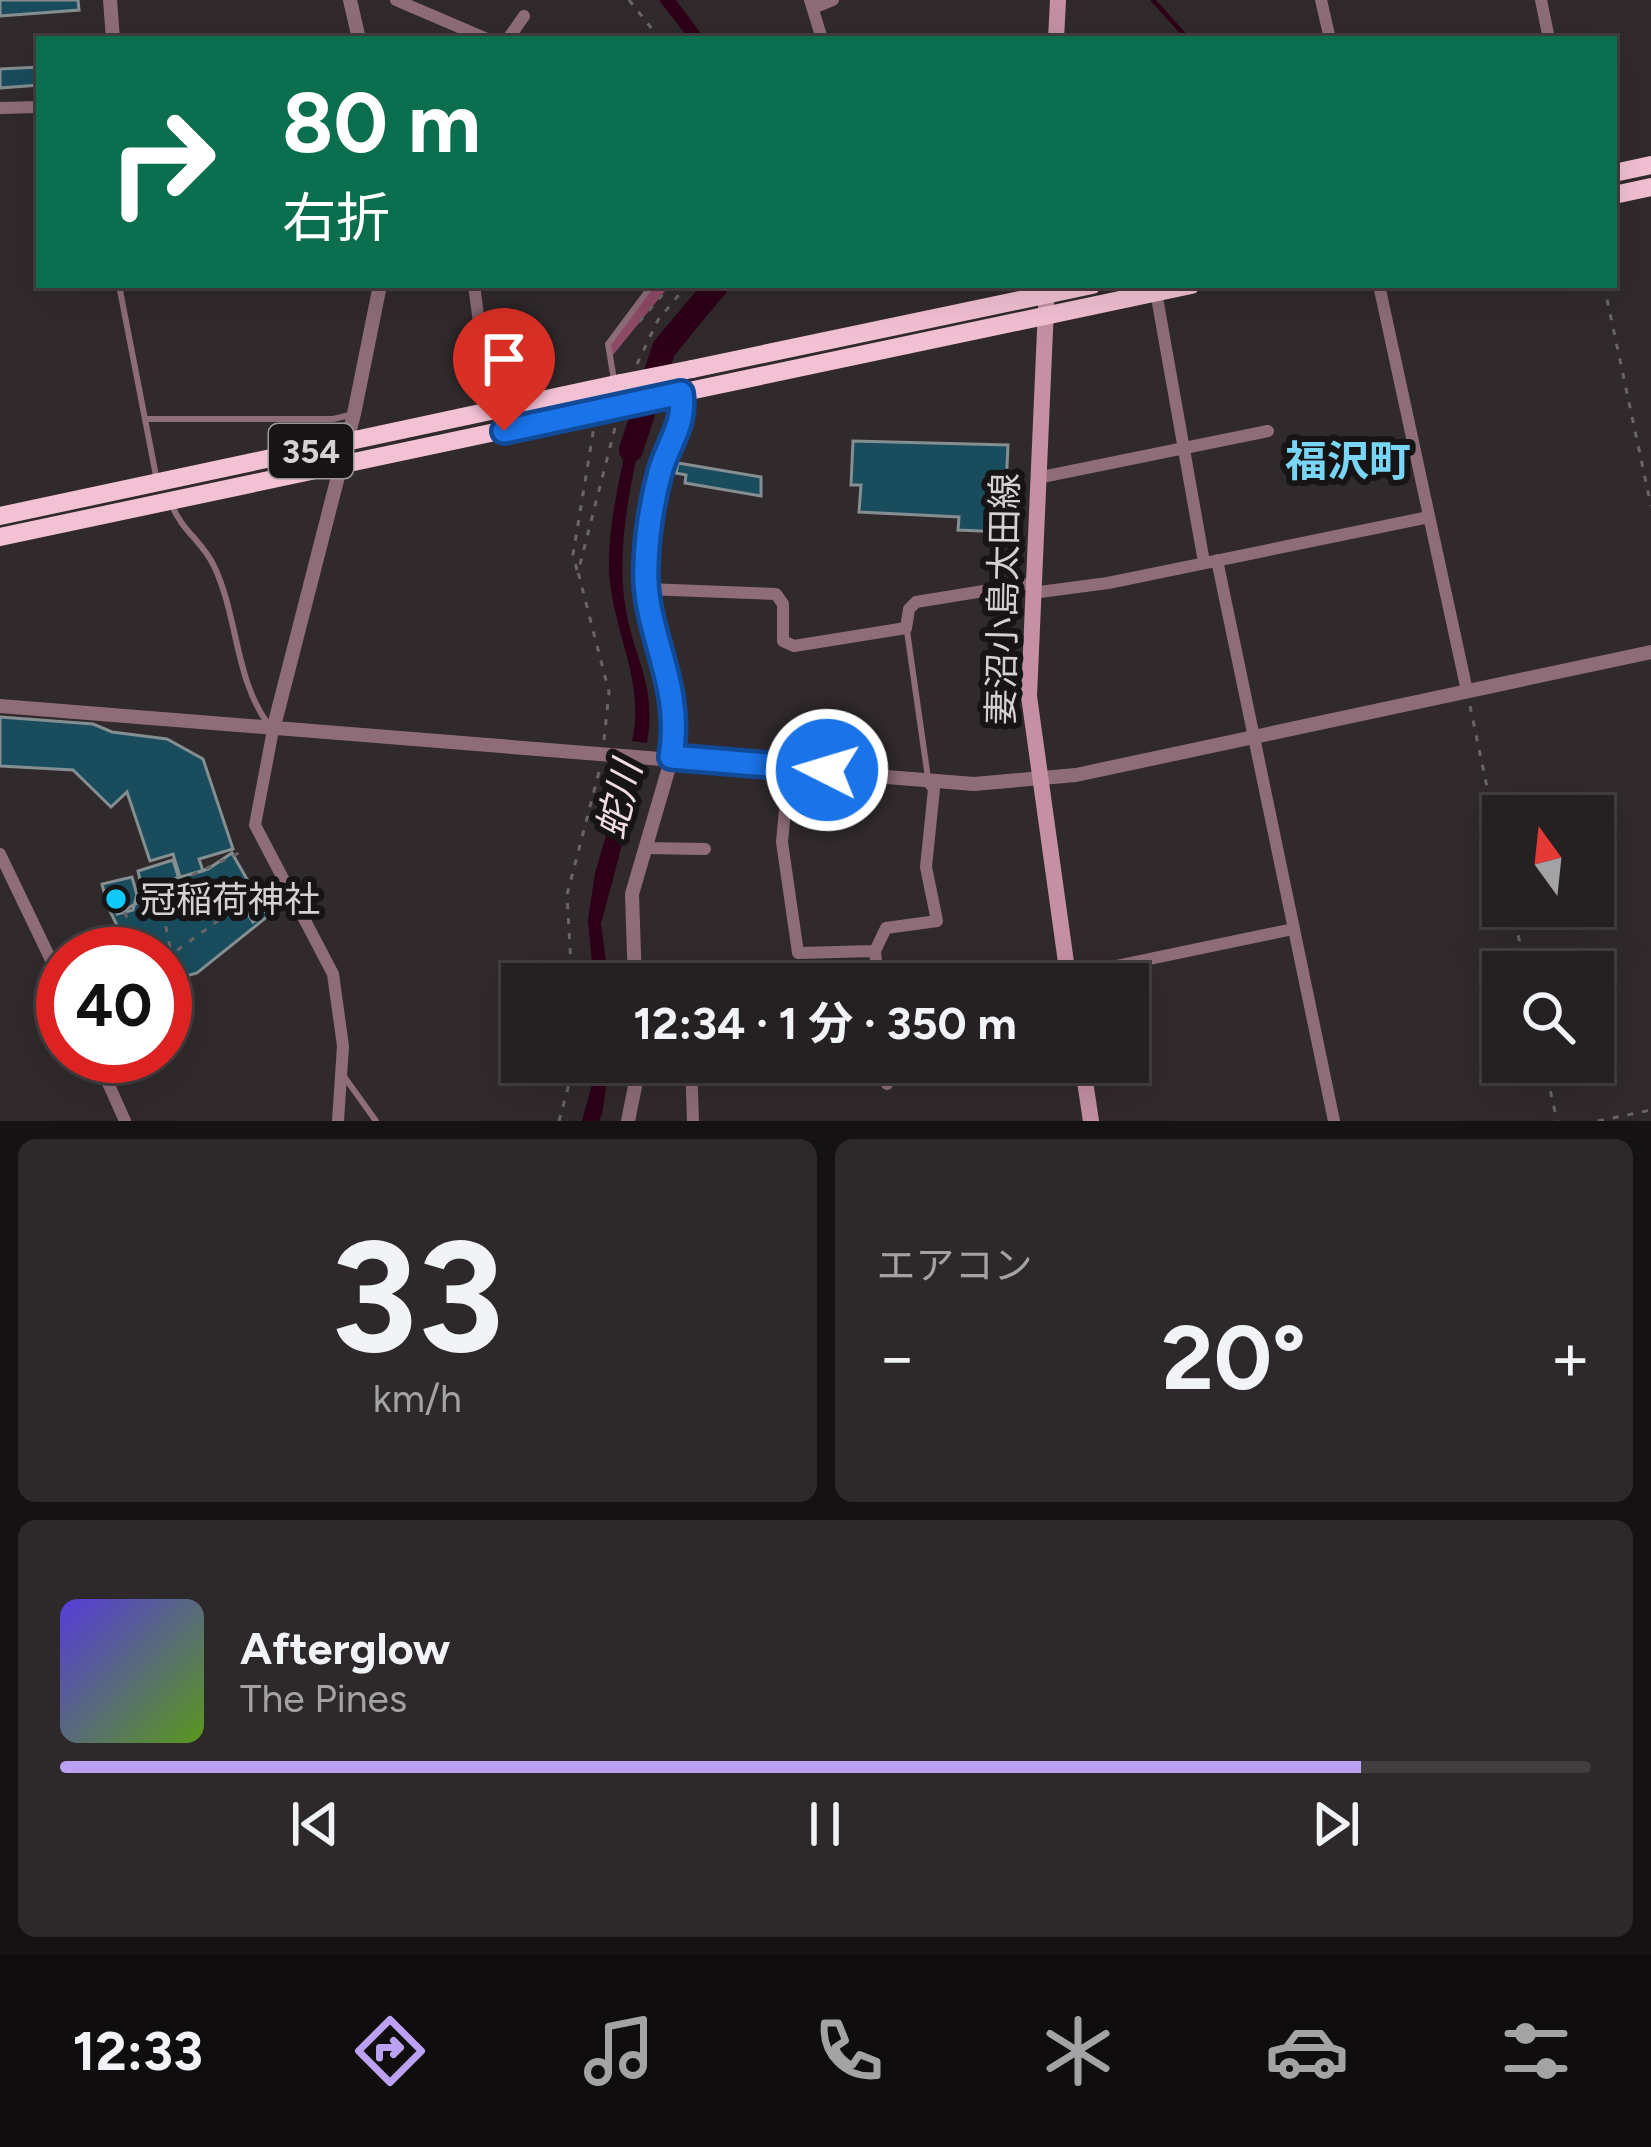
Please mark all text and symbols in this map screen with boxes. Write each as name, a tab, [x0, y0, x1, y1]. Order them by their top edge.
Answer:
text: 80 m	[282, 72, 481, 173]
icon: right	[84, 84, 240, 240]
text: 右折	[282, 186, 390, 251]
pin	[453, 308, 555, 431]
icon: arrive	[471, 326, 537, 392]
road number: 354	[269, 424, 353, 478]
district label: 福沢町	[1285, 436, 1411, 487]
street label: 妻沼小島太田線	[979, 473, 1027, 725]
position arrow	[764, 707, 890, 833]
water label: 蛇川	[587, 753, 652, 844]
north arrow	[1482, 795, 1614, 927]
map controls	[1482, 795, 1614, 1083]
place label: 冠稲荷神社	[140, 878, 320, 921]
marker: 冠稲荷神社	[103, 886, 129, 912]
speed limit sign: 40	[36, 927, 192, 1083]
button: search	[1482, 951, 1614, 1083]
text: 12:34 · 1 分 · 350 m	[633, 996, 1017, 1050]
text: 33	[331, 1203, 504, 1390]
text: エアコン	[877, 1242, 1033, 1289]
text: 20°	[1162, 1303, 1306, 1412]
text: −	[877, 1317, 918, 1397]
text: +	[1550, 1317, 1591, 1397]
text: km/h	[373, 1375, 462, 1422]
text: Afterglow	[240, 1621, 450, 1675]
text: The Pines	[240, 1675, 407, 1722]
icon: previous	[282, 1791, 348, 1857]
icon: pause	[792, 1791, 858, 1857]
icon: next	[1303, 1791, 1369, 1857]
icon: directions	[348, 2009, 432, 2093]
icon: music	[577, 2009, 661, 2093]
icon: phone	[807, 2009, 891, 2093]
icon: climate	[1036, 2009, 1120, 2093]
icon: car	[1265, 2009, 1349, 2093]
icon: filters	[1494, 2009, 1578, 2093]
text: 12:33	[73, 2019, 203, 2084]

